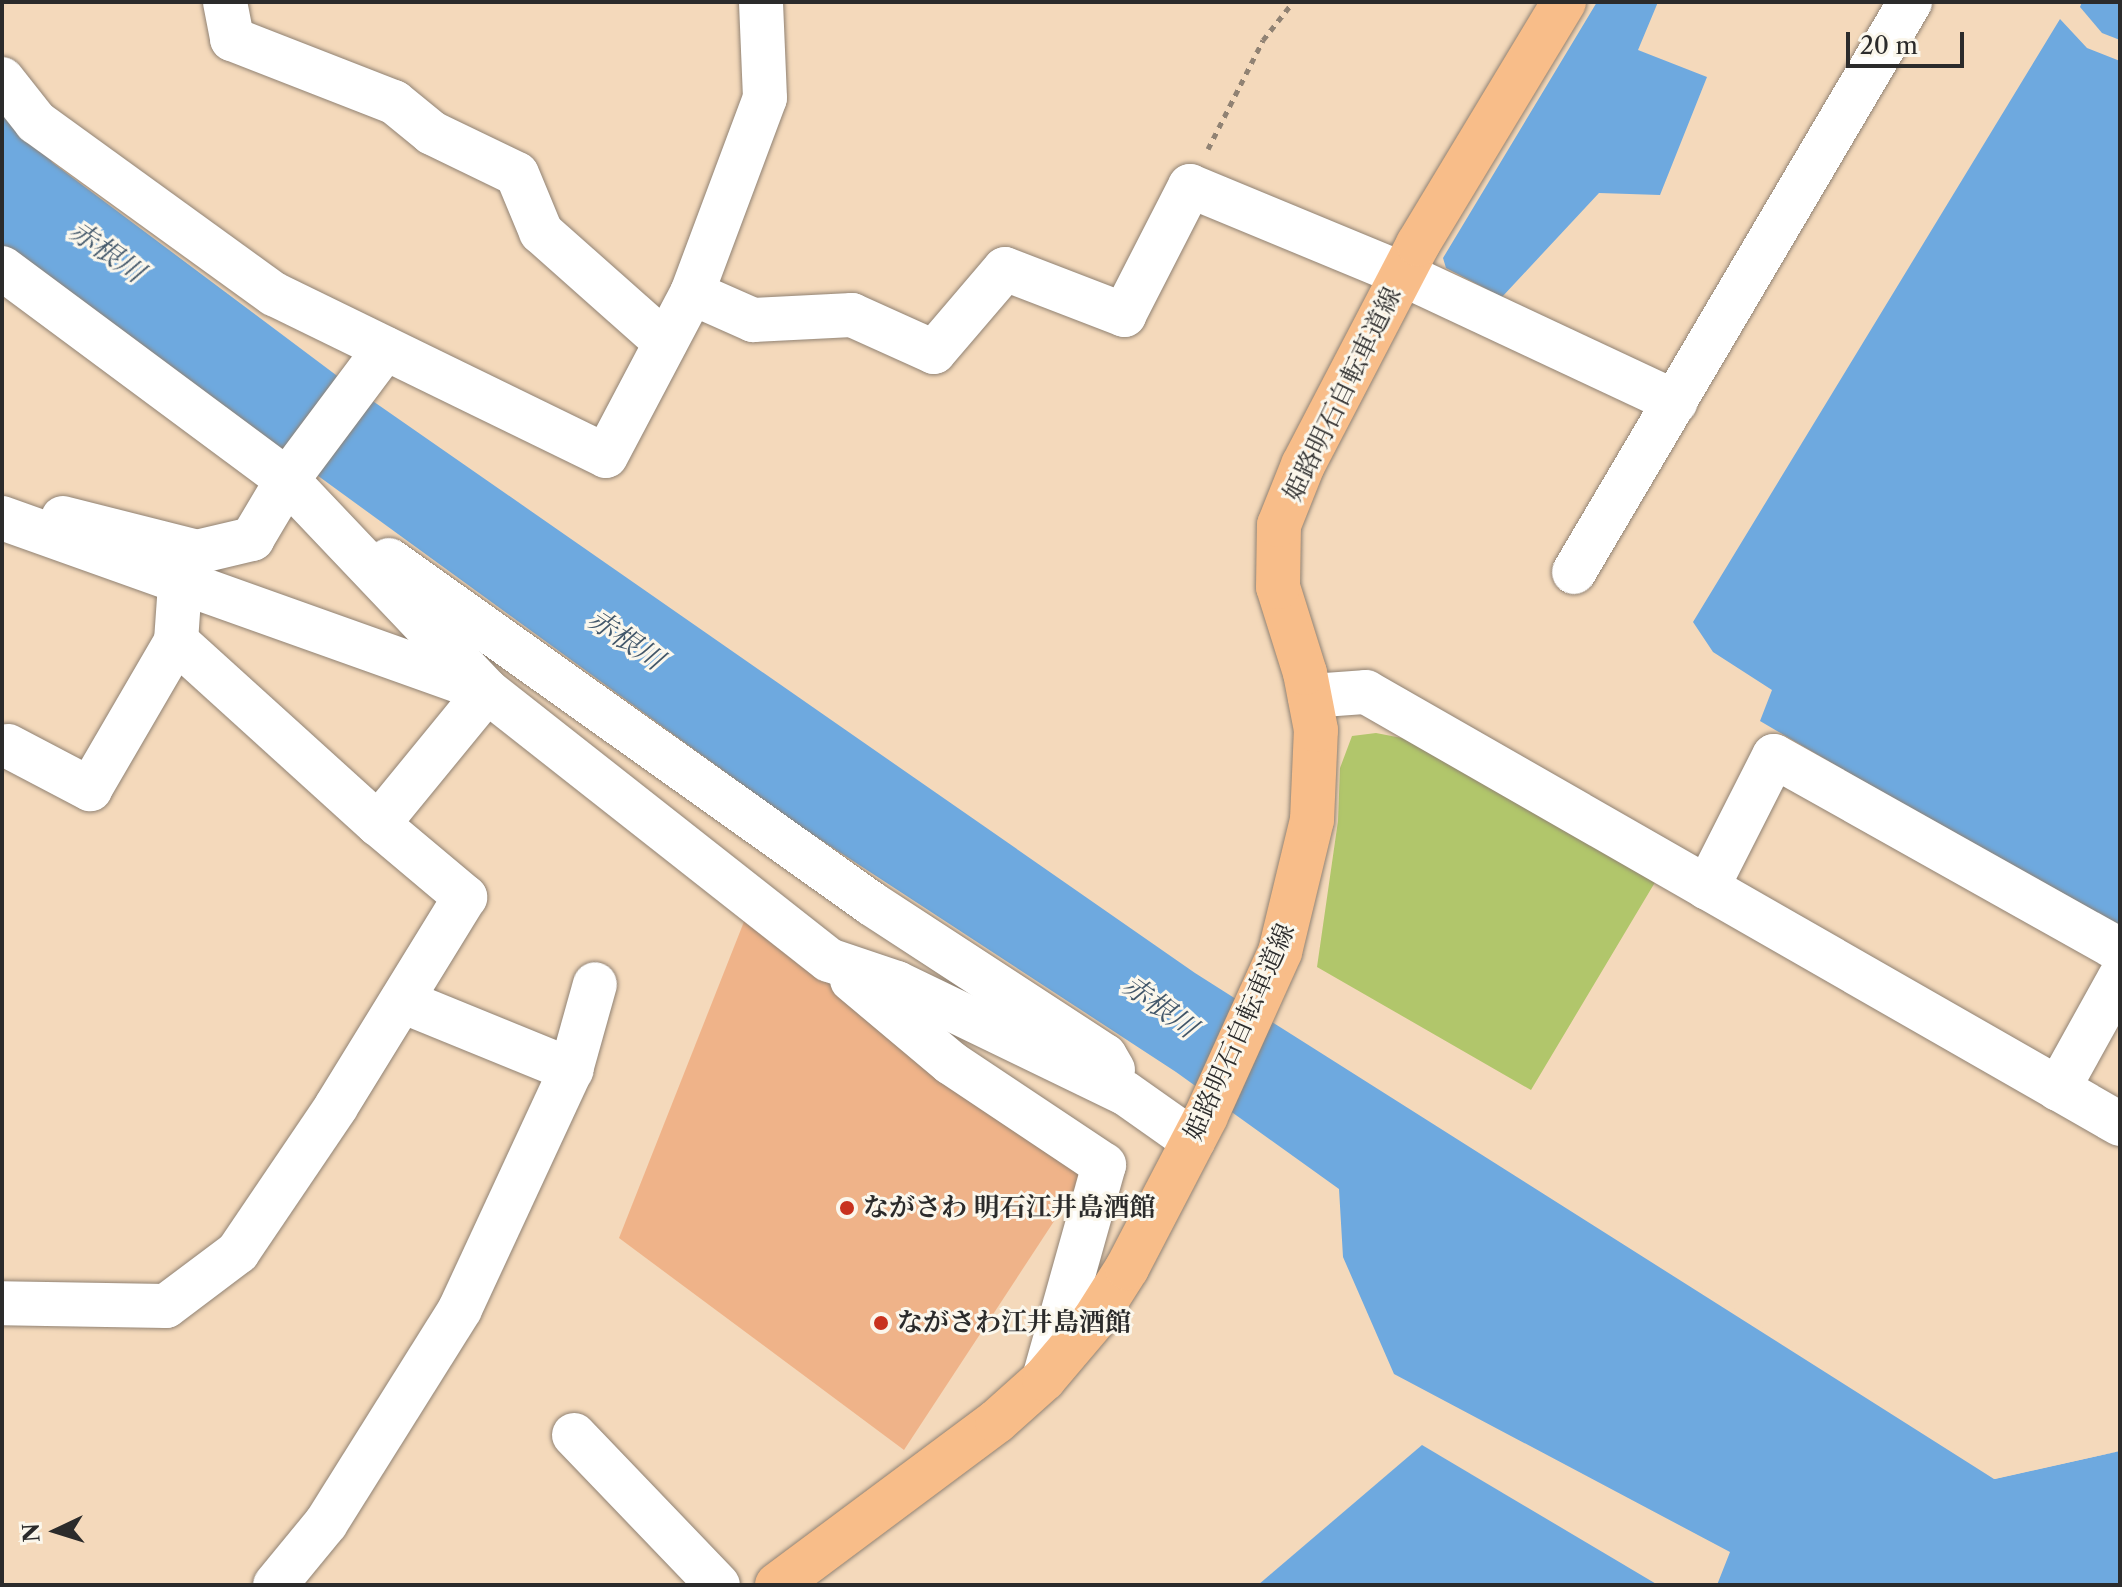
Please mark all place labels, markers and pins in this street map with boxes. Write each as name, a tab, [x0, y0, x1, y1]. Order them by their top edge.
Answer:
place label: ながさわ 明石江井島酒館	[863, 1192, 1156, 1224]
marker: ながさわ 明石江井島酒館	[838, 1199, 856, 1217]
place label: ながさわ江井島酒館	[897, 1307, 1131, 1339]
marker: ながさわ江井島酒館	[872, 1314, 890, 1332]

